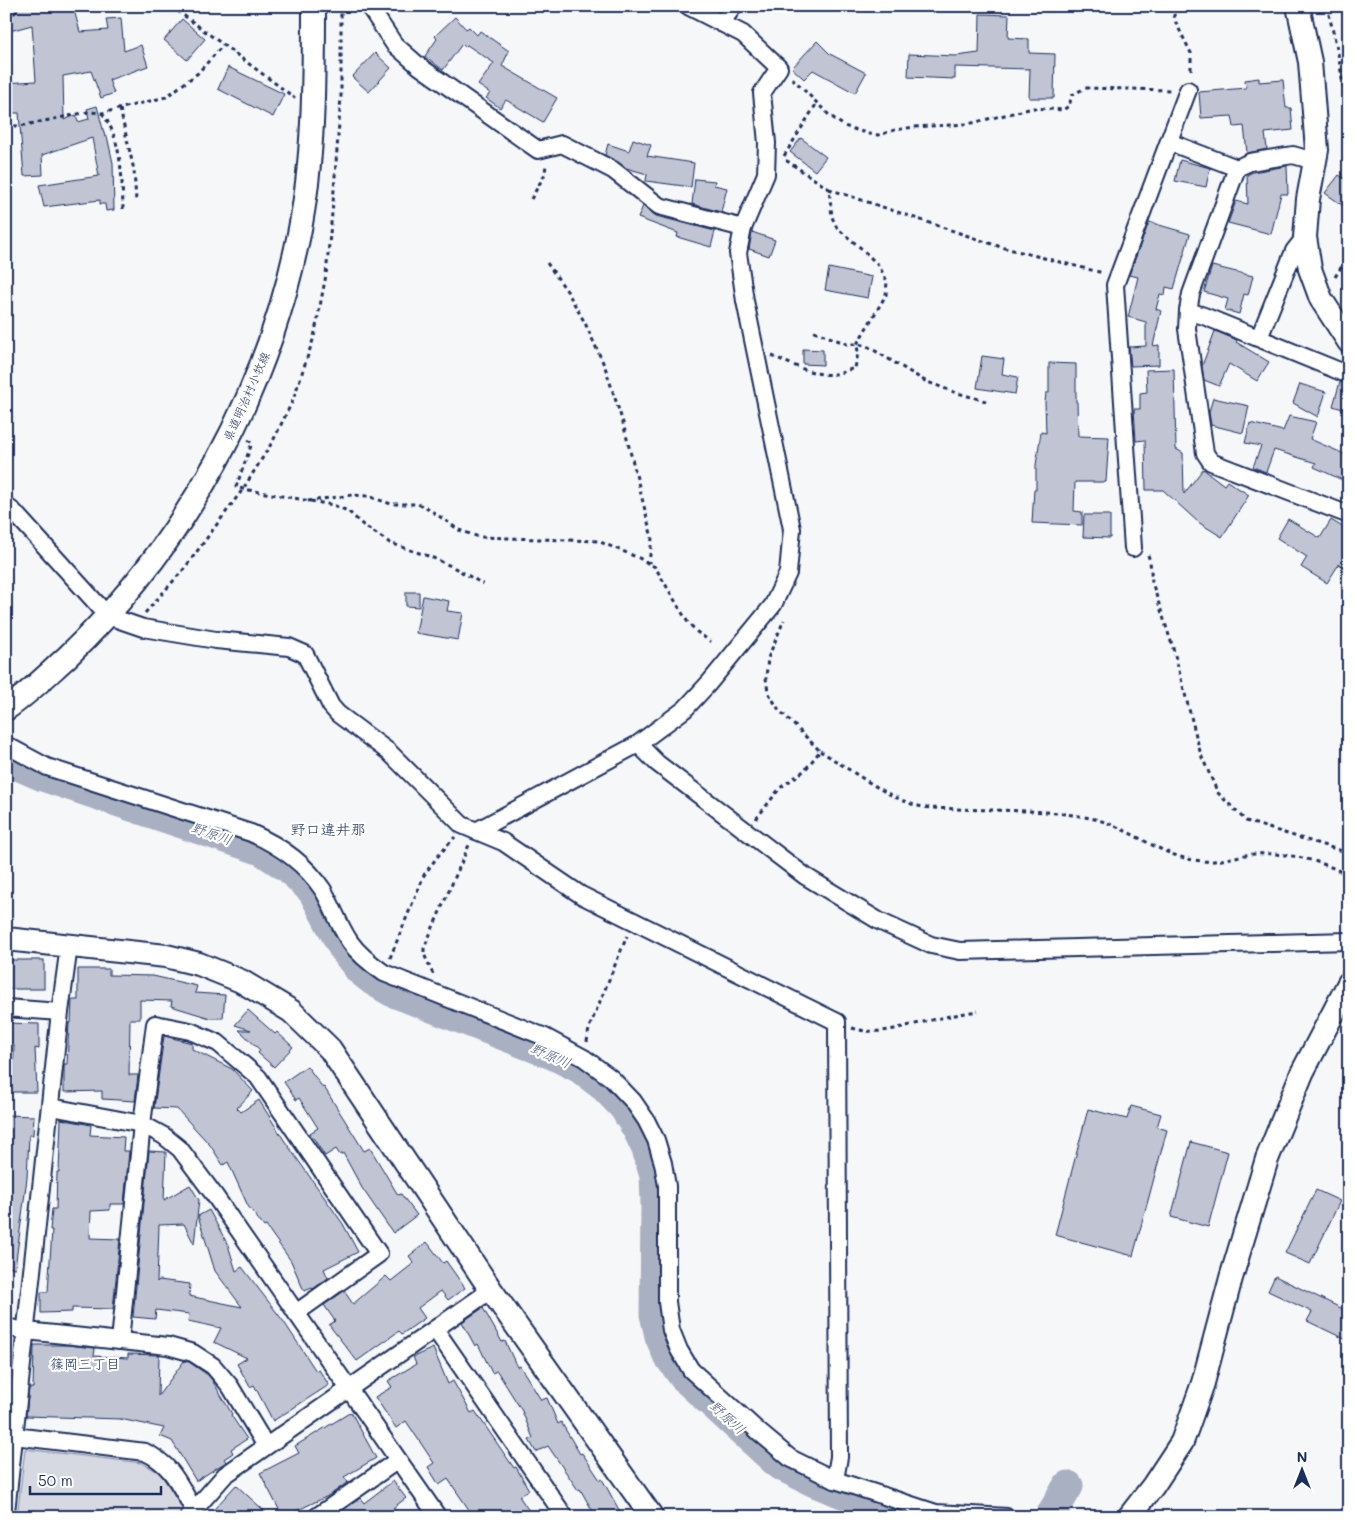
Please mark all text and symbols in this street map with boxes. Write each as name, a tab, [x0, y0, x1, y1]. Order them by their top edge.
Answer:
street label: 県道明治村小牧線	[219, 349, 273, 443]
water label: 野原川	[189, 817, 235, 849]
district label: 野口違井那	[290, 819, 366, 839]
water label: 野原川	[528, 1038, 574, 1072]
district label: 篠岡三丁目	[50, 1354, 120, 1373]
water label: 野原川	[706, 1396, 750, 1438]
north arrow	[1278, 1446, 1328, 1496]
text: N	[1297, 1447, 1307, 1466]
scale bar	[30, 1463, 161, 1495]
text: 50 m	[38, 1470, 73, 1490]

